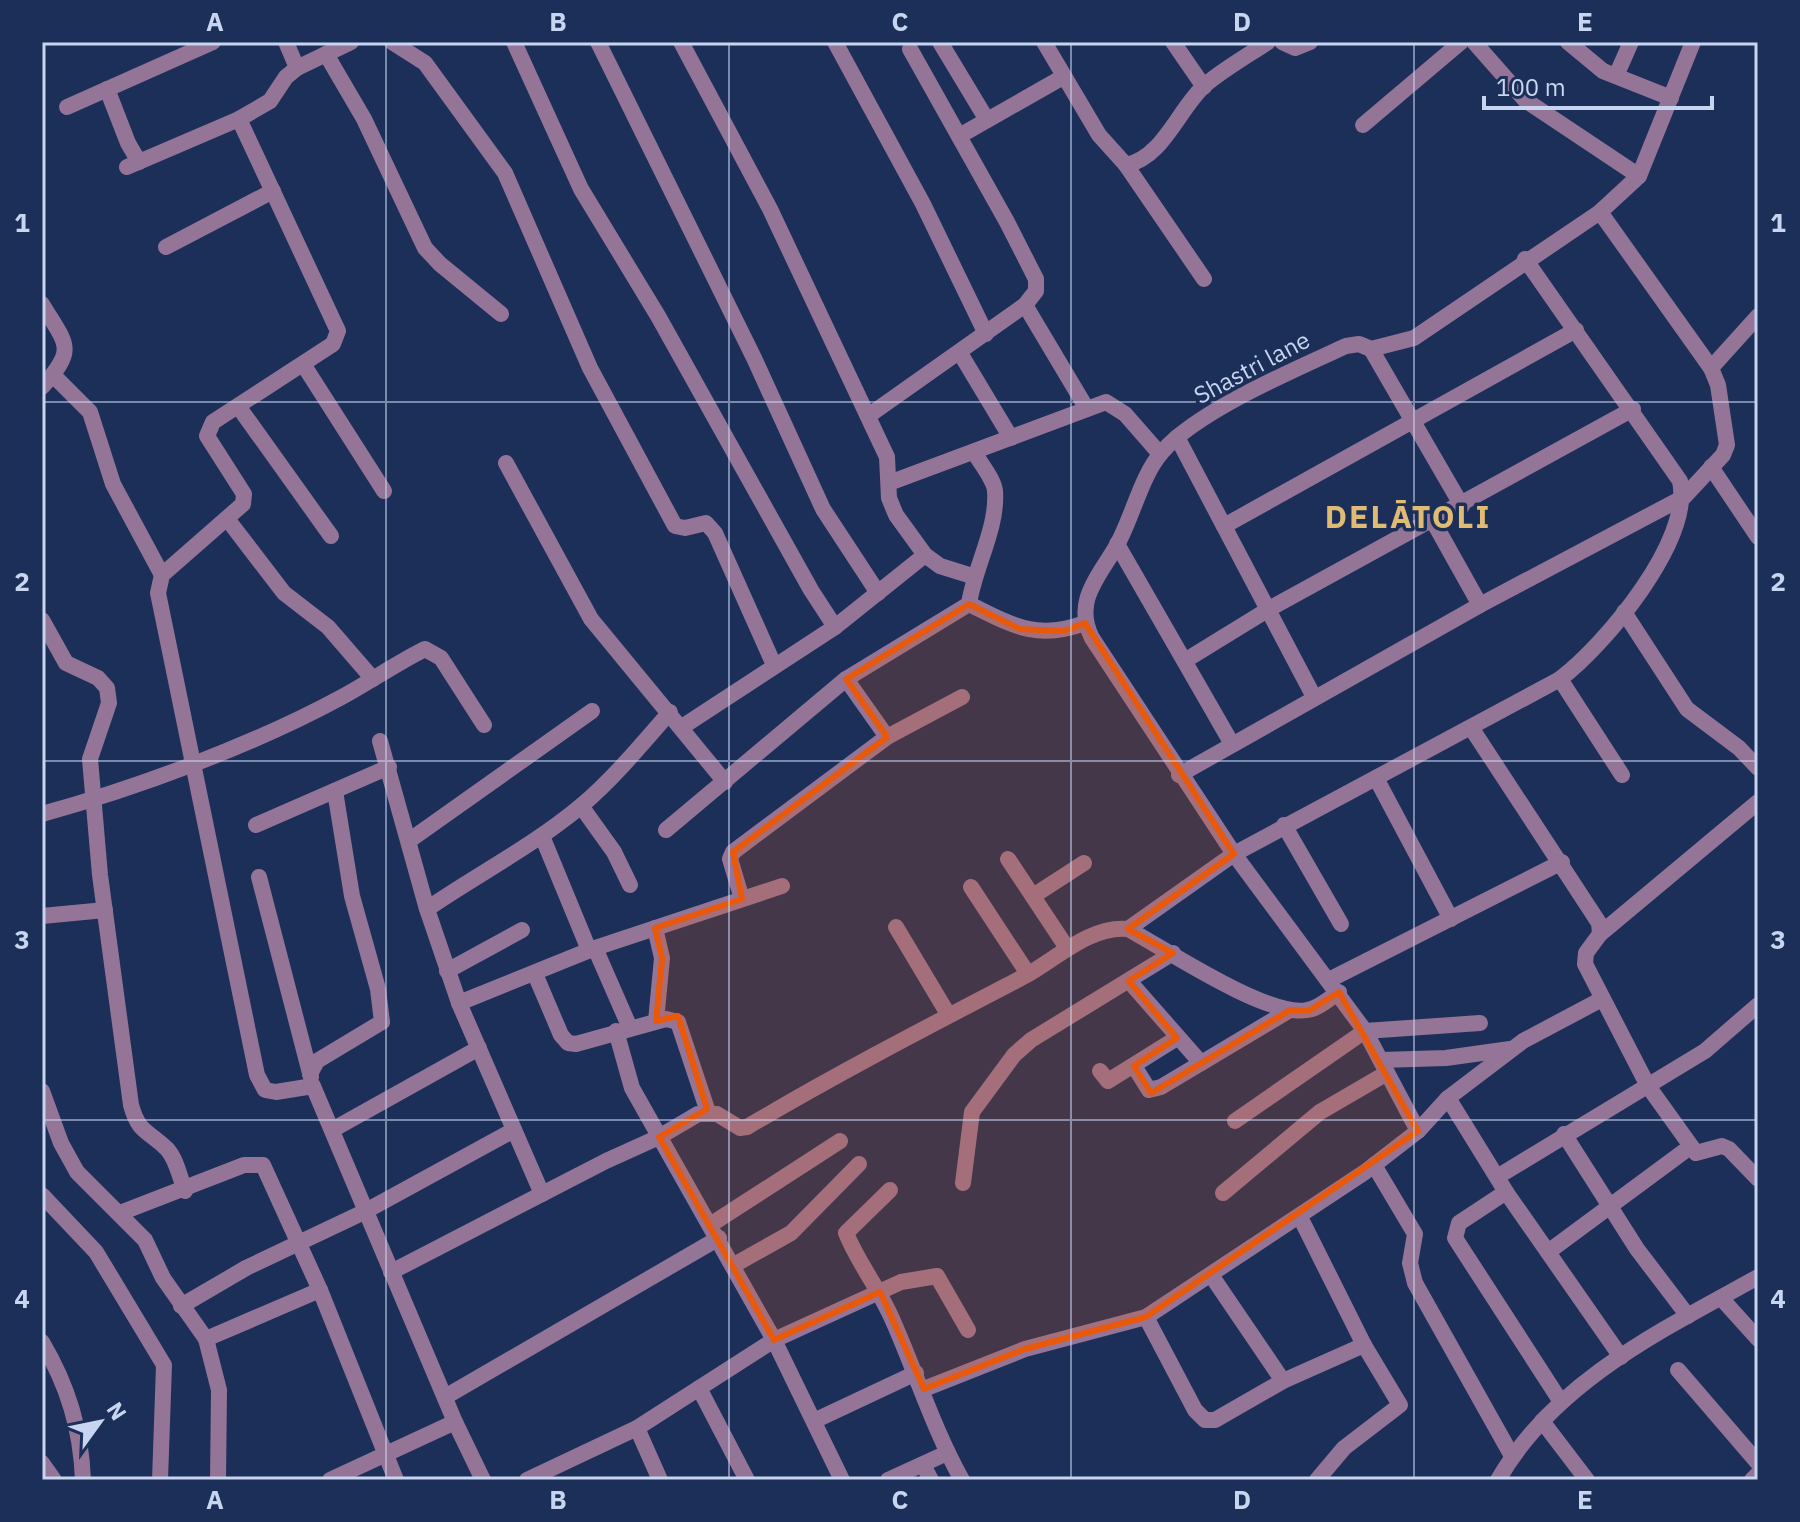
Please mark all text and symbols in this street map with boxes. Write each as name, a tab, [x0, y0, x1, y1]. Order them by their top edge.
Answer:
text: A	[206, 4, 224, 38]
text: B	[549, 4, 567, 38]
text: C	[892, 4, 909, 38]
text: D	[1233, 4, 1251, 38]
text: E	[1577, 4, 1593, 38]
scale bar	[1484, 60, 1712, 110]
text: 100 m	[1496, 71, 1566, 103]
text: 1	[14, 205, 30, 239]
text: 1	[1770, 205, 1786, 239]
street label: Shastri lane	[1188, 323, 1315, 411]
district label: DELĀTOLI	[1325, 495, 1491, 537]
text: 2	[14, 564, 30, 598]
text: 2	[1770, 564, 1786, 598]
text: 3	[14, 922, 30, 956]
text: 3	[1770, 922, 1786, 956]
text: 4	[14, 1281, 30, 1315]
text: 4	[1770, 1281, 1786, 1315]
north arrow	[60, 1382, 140, 1462]
text: N	[101, 1396, 134, 1425]
text: A	[206, 1482, 224, 1516]
text: B	[549, 1482, 567, 1516]
text: C	[892, 1482, 909, 1516]
text: D	[1233, 1482, 1251, 1516]
text: E	[1577, 1482, 1593, 1516]

